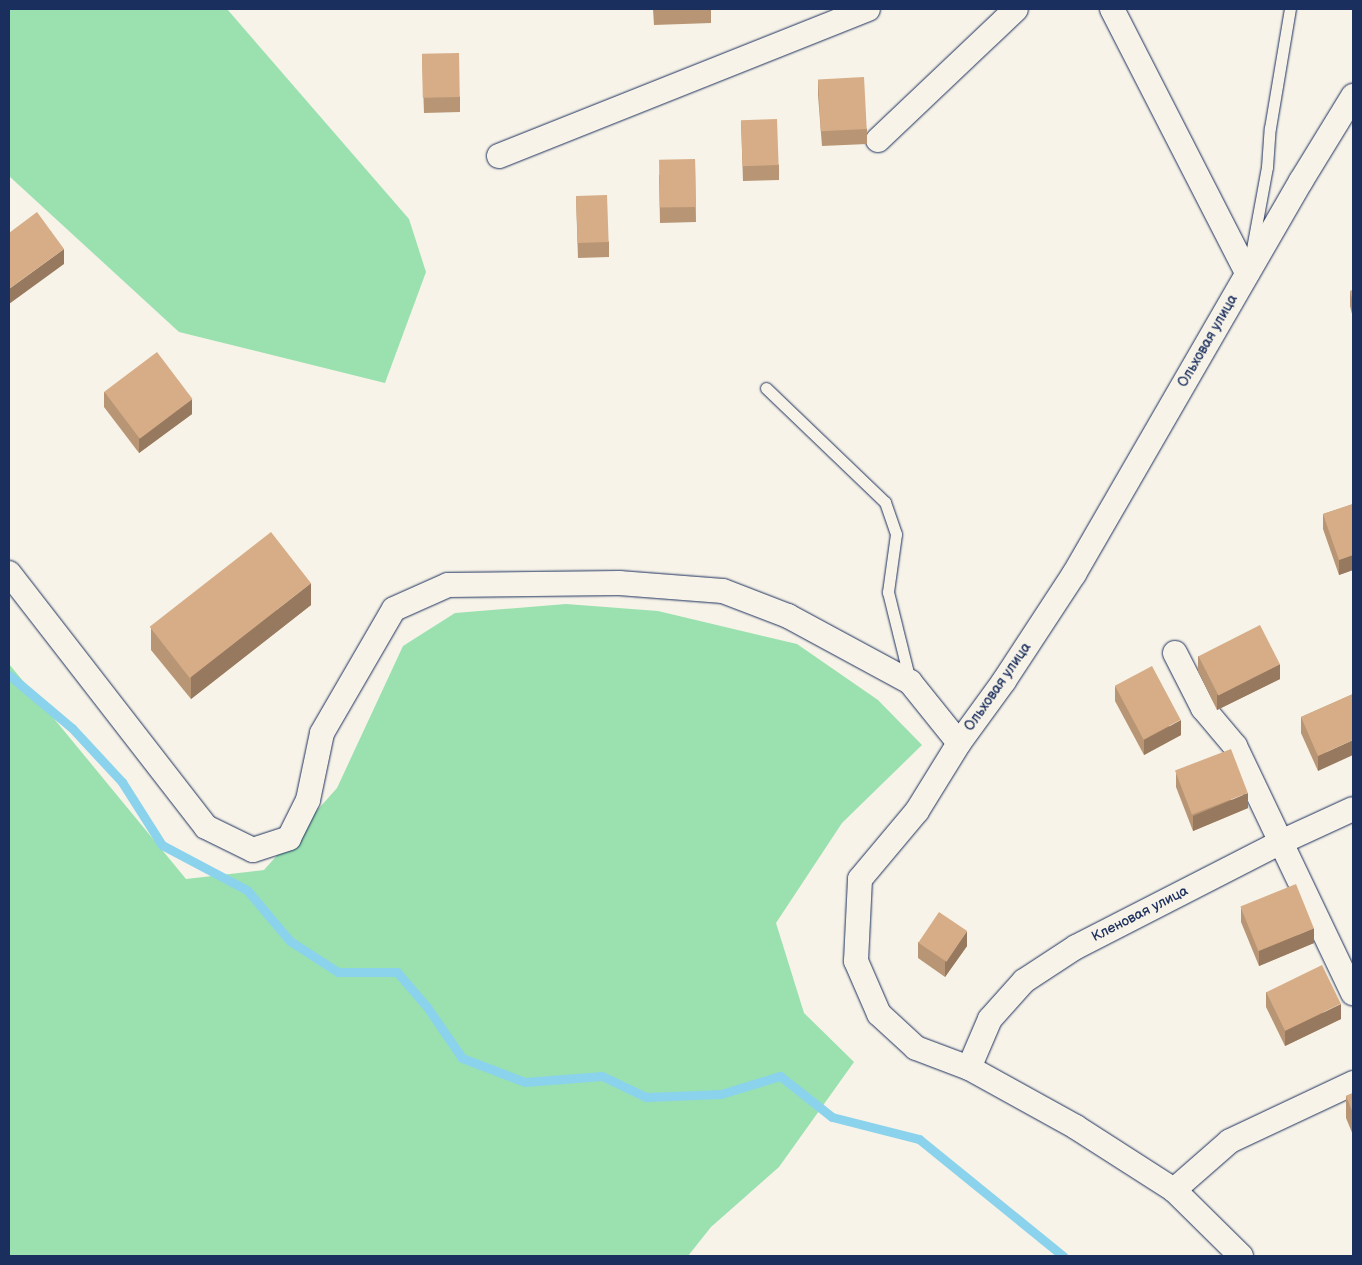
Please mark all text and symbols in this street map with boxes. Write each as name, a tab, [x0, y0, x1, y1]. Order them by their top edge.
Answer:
street label: Ольховая улица	[1175, 292, 1241, 390]
street label: Ольховая улица	[961, 639, 1035, 735]
street label: Кленовая улица	[1089, 882, 1191, 946]

